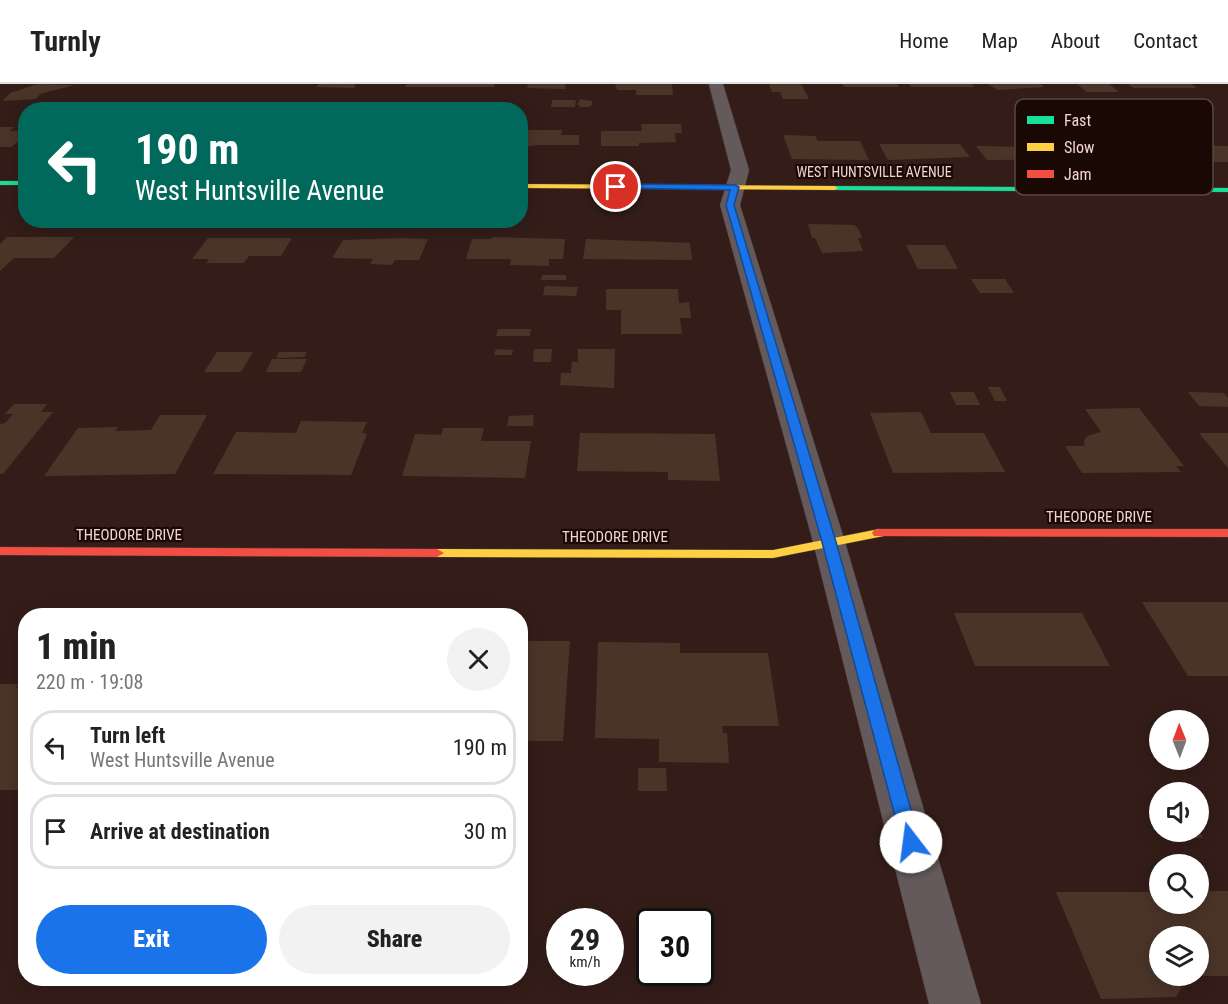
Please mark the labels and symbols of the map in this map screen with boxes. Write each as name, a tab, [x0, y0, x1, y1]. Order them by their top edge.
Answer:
legend	[1015, 99, 1213, 195]
text: Fast	[1064, 111, 1091, 130]
text: Slow	[1064, 138, 1094, 157]
pin	[590, 161, 641, 212]
street label: WEST HUNTSVILLE AVENUE	[796, 164, 952, 180]
text: Jam	[1064, 165, 1091, 184]
street label: THEODORE DRIVE	[1046, 508, 1152, 526]
street label: THEODORE DRIVE	[76, 526, 182, 544]
street label: THEODORE DRIVE	[562, 528, 668, 546]
north arrow	[1149, 710, 1209, 770]
position arrow	[879, 810, 943, 874]
speed limit sign: 30	[636, 908, 714, 986]

